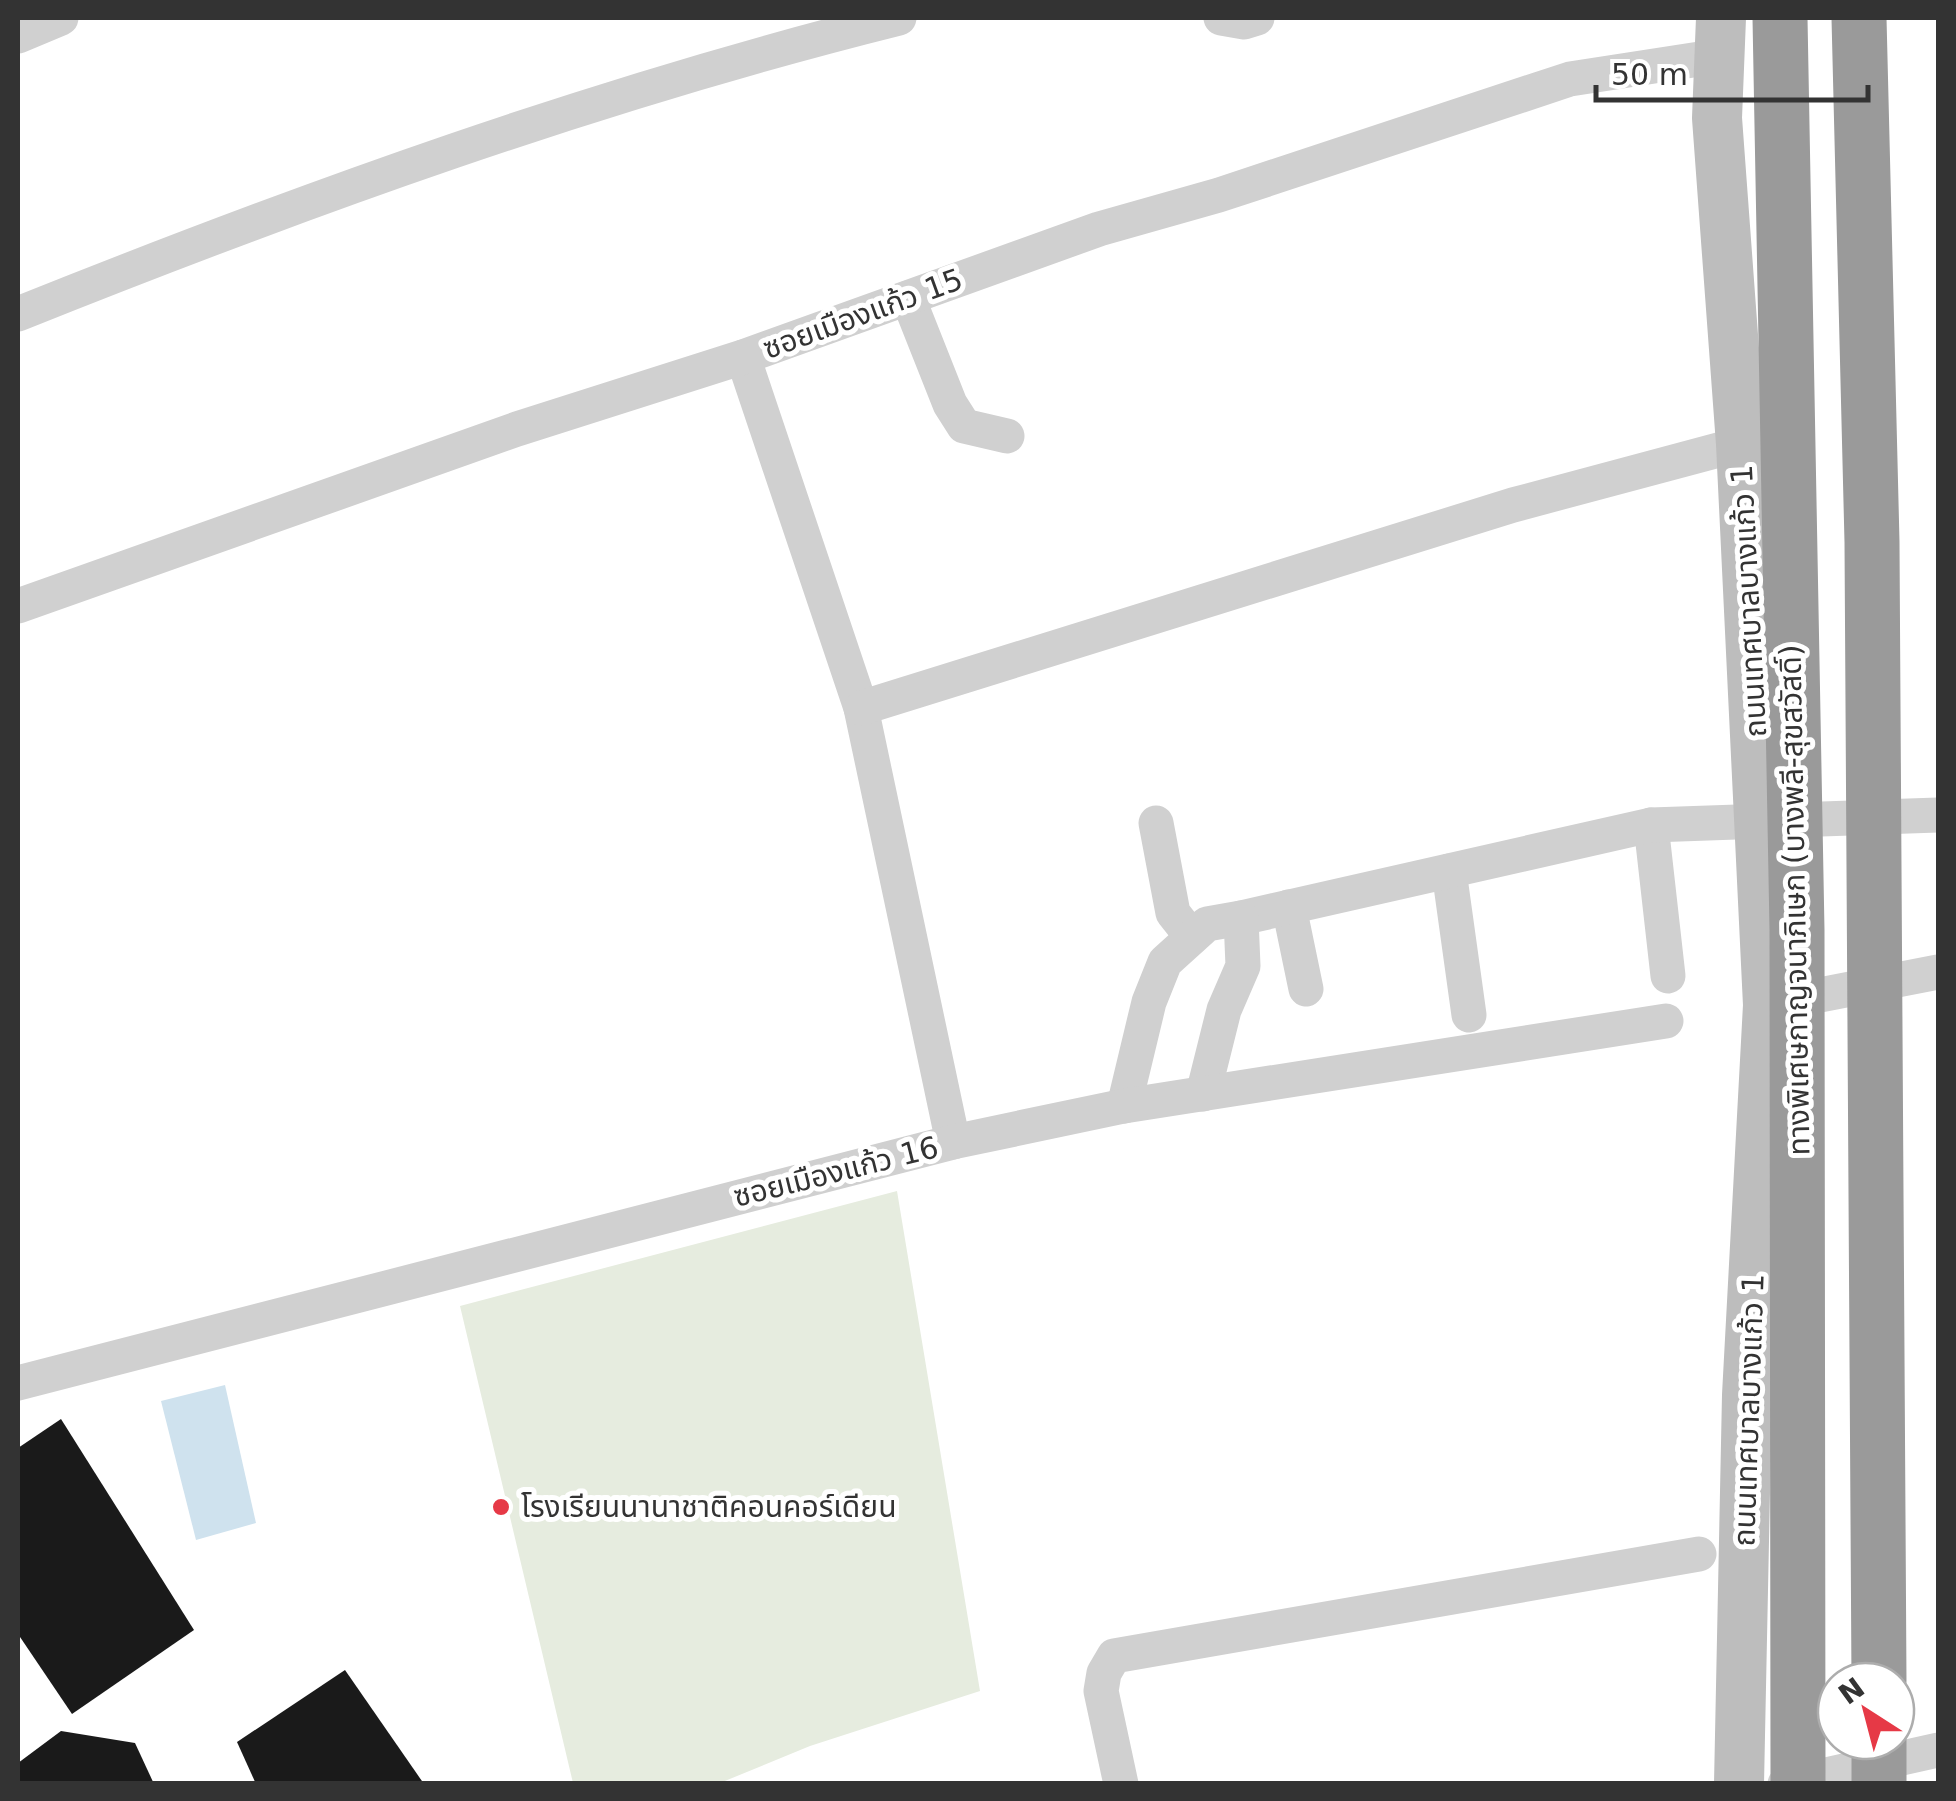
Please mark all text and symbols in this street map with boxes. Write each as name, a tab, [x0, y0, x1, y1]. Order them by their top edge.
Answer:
scale bar	[1596, 40, 1868, 102]
text: 50 m	[1611, 57, 1688, 92]
street label: ซอยเมืองแก้ว 15	[758, 261, 967, 366]
street label: ถนนเทศบาลบางแก้ว 1	[1724, 464, 1773, 738]
street label: ทางพิเศษกาญจนาภิเษก (บางพลี-สุขสวัสดิ์)	[1773, 644, 1817, 1156]
street label: ซอยเมืองแก้ว 16	[730, 1129, 942, 1214]
street label: ถนนเทศบาลบางแก้ว 1	[1726, 1273, 1771, 1547]
place label: โรงเรียนนานาชาติคอนคอร์เดียน	[521, 1489, 897, 1524]
marker: โรงเรียนนานาชาติคอนคอร์เดียน	[490, 1496, 512, 1518]
north arrow	[1816, 1661, 1916, 1761]
text: N	[1832, 1671, 1871, 1711]

